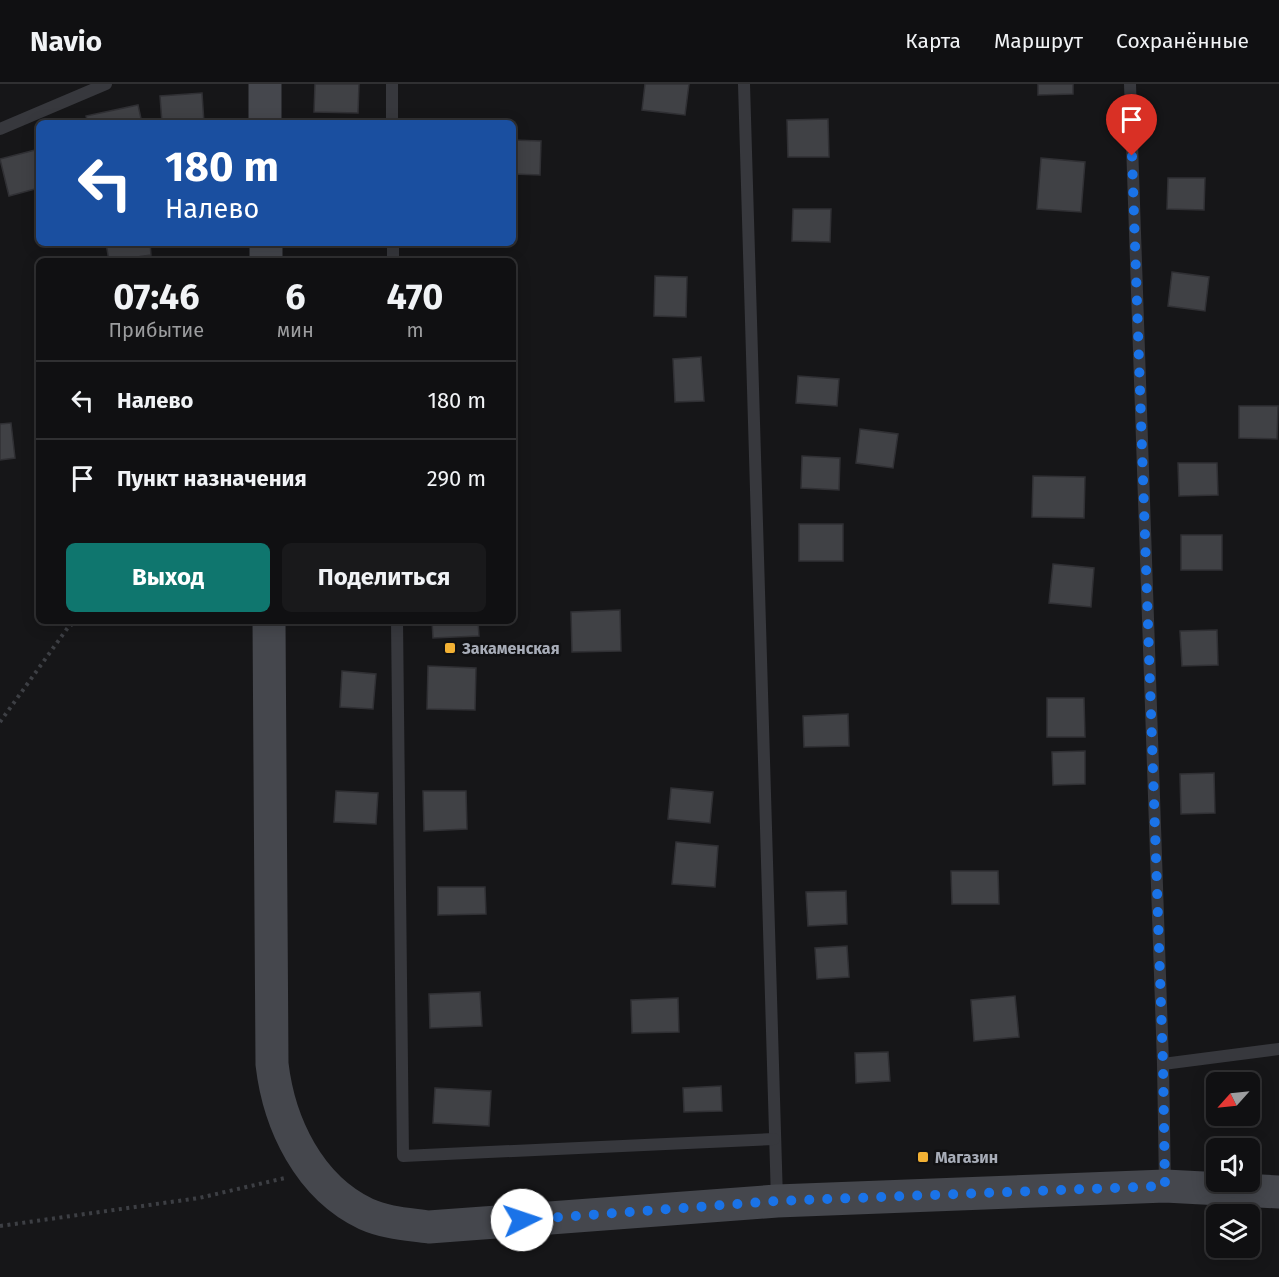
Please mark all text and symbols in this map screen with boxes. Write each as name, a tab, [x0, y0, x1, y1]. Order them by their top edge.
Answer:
text: Navio	[30, 25, 102, 58]
text: Карта	[905, 28, 961, 54]
text: Маршрут	[994, 28, 1083, 54]
text: Сохранённые	[1116, 28, 1249, 54]
pin	[1106, 94, 1157, 156]
icon: arrive	[1115, 103, 1148, 136]
text: 180 m	[165, 142, 279, 192]
icon: left	[66, 144, 144, 222]
text: Налево	[165, 193, 259, 225]
text: 07:46	[113, 275, 199, 319]
text: 6	[285, 275, 305, 319]
text: 470	[387, 275, 443, 319]
text: Прибытие	[109, 318, 204, 342]
text: мин	[277, 318, 314, 342]
text: m	[406, 318, 424, 342]
icon: left	[66, 384, 99, 417]
text: Налево	[117, 387, 193, 414]
text: 180 m	[427, 387, 486, 414]
icon: arrive	[66, 462, 99, 495]
text: Пункт назначения	[117, 465, 307, 492]
text: 290 m	[427, 465, 486, 492]
button: Выход	[66, 543, 270, 612]
button: Поделиться	[282, 543, 486, 612]
place label: Закаменская	[461, 639, 560, 658]
marker: Закаменская	[443, 641, 457, 655]
north arrow	[1206, 1072, 1260, 1126]
map controls	[1206, 1072, 1260, 1258]
button: sound	[1206, 1138, 1260, 1192]
place label: Магазин	[935, 1148, 998, 1167]
marker: Магазин	[916, 1150, 930, 1164]
position arrow	[490, 1188, 554, 1252]
button: layers	[1206, 1204, 1260, 1258]

